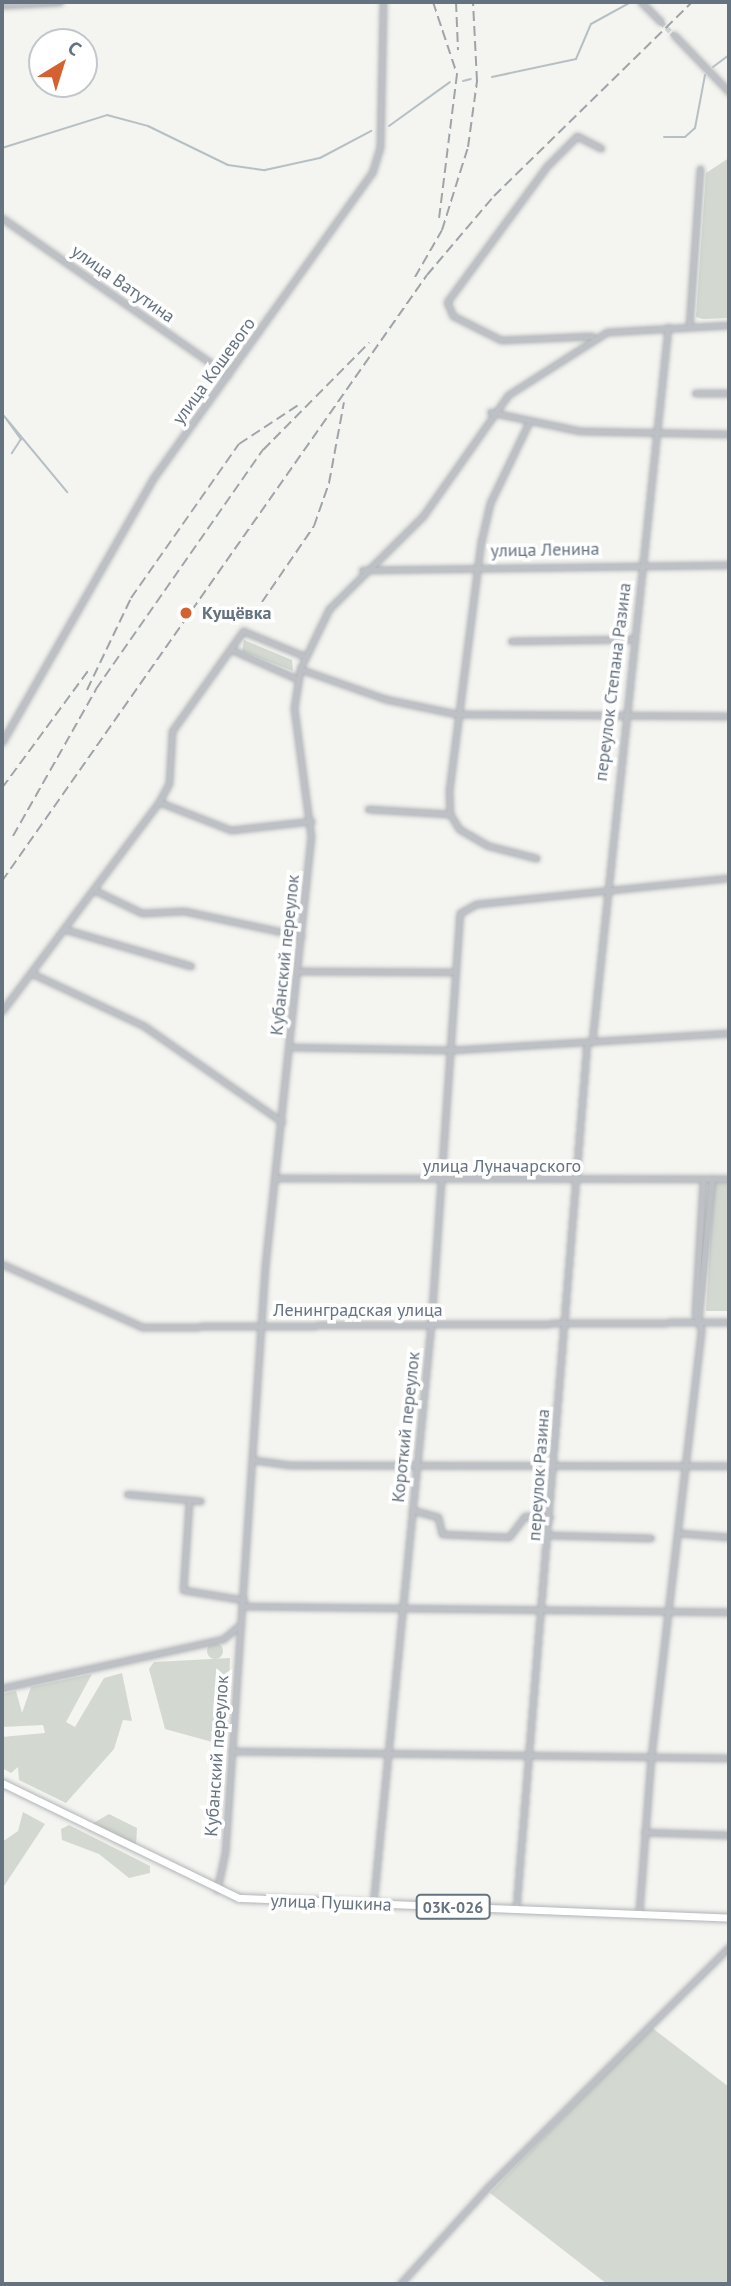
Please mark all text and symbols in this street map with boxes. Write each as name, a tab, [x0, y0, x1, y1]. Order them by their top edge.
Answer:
north arrow	[28, 28, 98, 98]
text: С	[63, 35, 86, 61]
street label: улица Ватутина	[67, 240, 179, 328]
street label: улица Кошевого	[168, 313, 260, 429]
street label: улица Ленина	[490, 538, 600, 562]
street label: переулок Степана Разина	[590, 582, 636, 782]
place label: Кущёвка	[202, 602, 271, 624]
marker: Кущёвка	[176, 603, 196, 623]
street label: Кубанский переулок	[266, 873, 304, 1037]
street label: улица Луначарского	[423, 1155, 581, 1177]
street label: Ленинградская улица	[273, 1299, 443, 1321]
street label: Короткий переулок	[387, 1350, 425, 1504]
street label: переулок Разина	[524, 1408, 554, 1542]
street label: Кубанский переулок	[201, 1675, 233, 1837]
street label: улица Пушкина	[270, 1890, 392, 1916]
road number: 03К-026	[414, 1895, 491, 1920]

